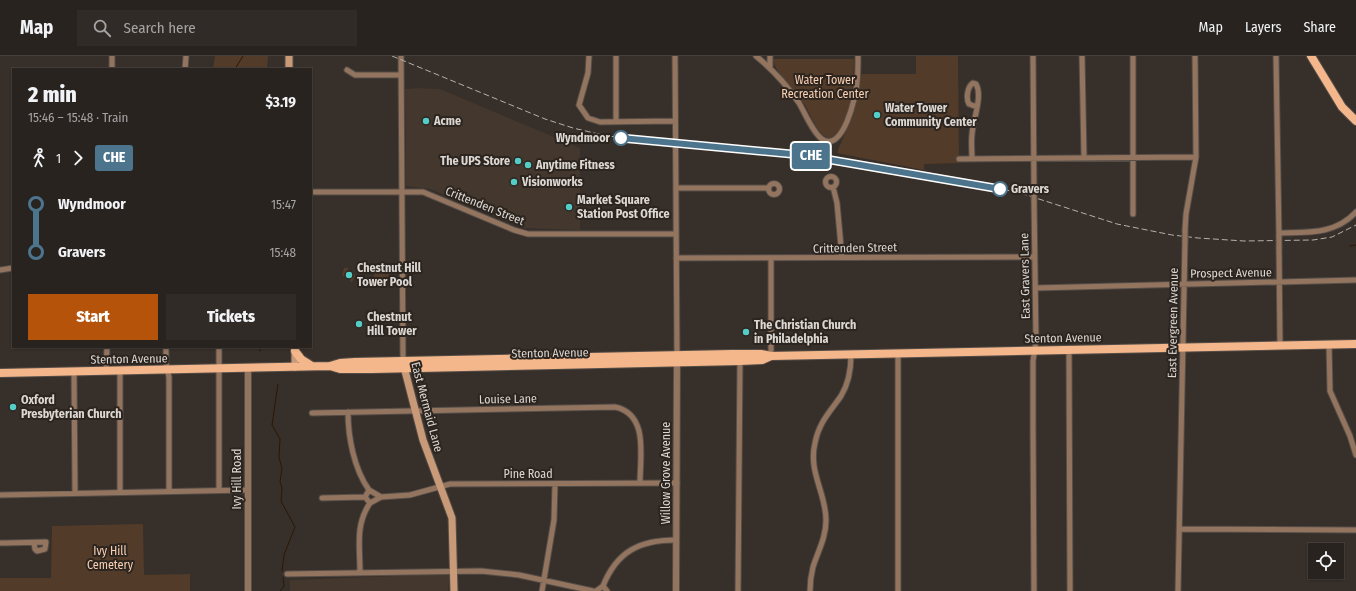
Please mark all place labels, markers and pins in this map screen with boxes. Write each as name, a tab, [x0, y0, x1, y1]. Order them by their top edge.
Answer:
place label: Water Tower Community Center	[885, 101, 977, 129]
marker: Water Tower Community Center	[872, 110, 882, 120]
place label: Acme	[433, 114, 461, 128]
marker: Acme	[421, 116, 431, 126]
marker: Wyndmoor	[613, 130, 629, 146]
place label: Wyndmoor	[556, 131, 611, 145]
place label: The UPS Store	[440, 154, 510, 168]
marker: The UPS Store	[513, 156, 523, 166]
place label: Anytime Fitness	[535, 158, 615, 172]
marker: Anytime Fitness	[523, 160, 533, 170]
place label: Visionworks	[521, 175, 584, 189]
marker: Visionworks	[509, 177, 519, 187]
marker: Gravers	[992, 181, 1008, 197]
place label: Gravers	[1011, 182, 1050, 196]
place label: Market Square Station Post Office	[577, 193, 670, 221]
marker: Market Square Station Post Office	[564, 202, 574, 212]
place label: Chestnut Hill Tower Pool	[357, 261, 422, 289]
marker: Chestnut Hill Tower Pool	[344, 270, 354, 280]
place label: Chestnut Hill Tower	[367, 310, 417, 338]
place label: The Christian Church in Philadelphia	[754, 318, 856, 346]
marker: Chestnut Hill Tower	[354, 319, 364, 329]
marker: The Christian Church in Philadelphia	[741, 327, 751, 337]
place label: Oxford Presbyterian Church	[21, 393, 121, 421]
marker: Oxford Presbyterian Church	[8, 402, 18, 412]

